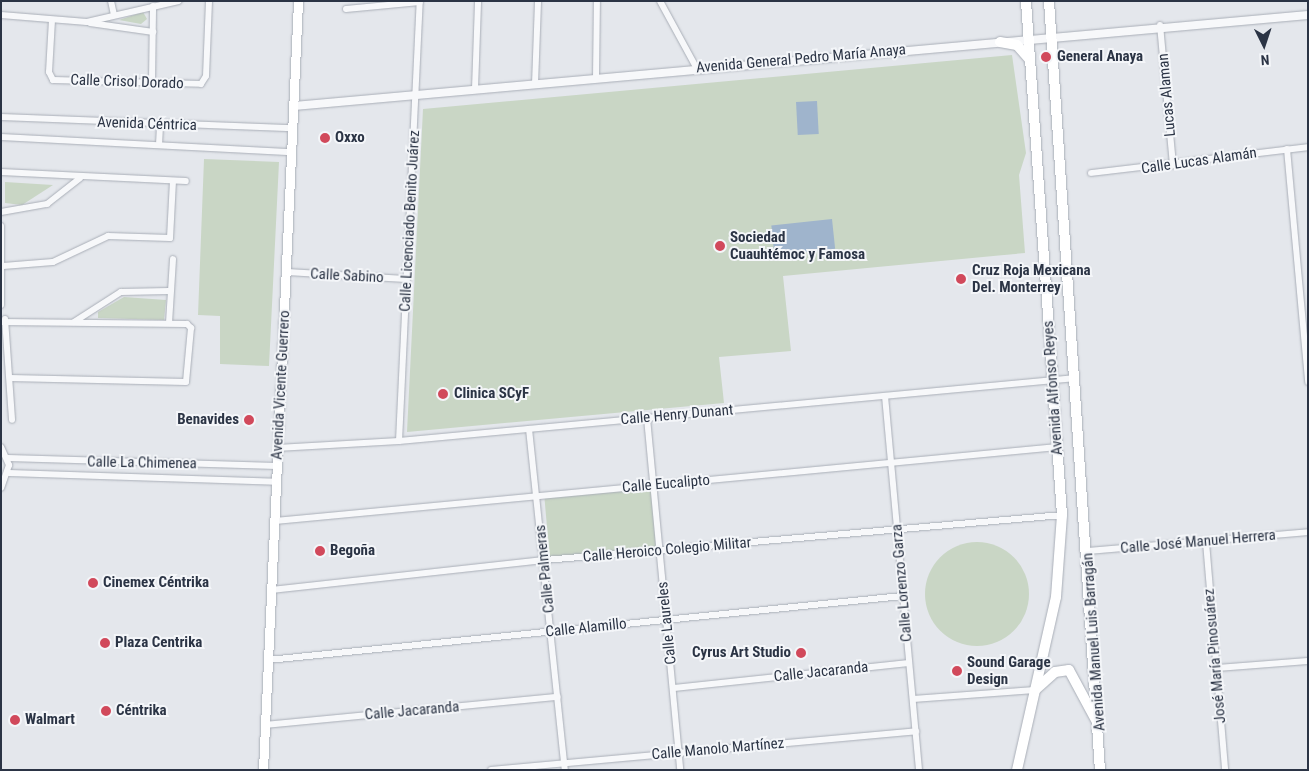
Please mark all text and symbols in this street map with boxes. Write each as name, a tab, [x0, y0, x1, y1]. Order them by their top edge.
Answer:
north arrow	[1239, 20, 1289, 70]
street label: Avenida General Pedro María Anaya	[695, 41, 907, 77]
place label: General Anaya	[1057, 48, 1143, 66]
marker: General Anaya	[1039, 50, 1053, 64]
text: N	[1260, 52, 1270, 68]
street label: Lucas Alaman	[1154, 53, 1180, 137]
street label: Calle Crisol Dorado	[70, 71, 184, 93]
street label: Avenida Céntrica	[97, 113, 197, 135]
place label: Oxxo	[335, 129, 365, 147]
street label: Calle Licenciado Benito Juárez	[396, 130, 424, 312]
marker: Oxxo	[319, 132, 331, 144]
street label: Calle Lucas Alamán	[1140, 144, 1258, 178]
place label: Sociedad Cuauhtémoc y Famosa	[730, 228, 865, 263]
marker: Sociedad Cuauhtémoc y Famosa	[714, 240, 726, 252]
place label: Cruz Roja Mexicana Del. Monterrey	[972, 261, 1091, 296]
street label: Calle Sabino	[310, 265, 384, 287]
marker: Cruz Roja Mexicana Del. Monterrey	[954, 272, 968, 286]
street label: Avenida Vicente Guerrero	[268, 310, 294, 460]
street label: Avenida Alfonso Reyes	[1039, 320, 1067, 456]
place label: Clinica SCyF	[454, 385, 529, 403]
marker: Clinica SCyF	[436, 387, 450, 401]
street label: Calle Henry Dunant	[620, 401, 734, 429]
place label: Benavides	[177, 411, 239, 429]
marker: Benavides	[243, 414, 255, 426]
street label: Calle La Chimenea	[87, 453, 197, 473]
street label: Calle Eucalipto	[621, 471, 711, 497]
street label: Calle Lorenzo Garza	[888, 523, 916, 643]
street label: Calle Palmeras	[531, 524, 559, 614]
street label: Calle José Manuel Herrera	[1120, 526, 1276, 558]
street label: Calle Heroico Colegio Militar	[582, 534, 752, 566]
place label: Begoña	[330, 542, 375, 560]
marker: Begoña	[314, 545, 326, 557]
street label: Avenida Manuel Luis Barragán	[1079, 552, 1109, 732]
place label: Cinemex Céntrika	[103, 574, 209, 592]
marker: Cinemex Céntrika	[87, 577, 99, 589]
street label: Calle Laureles	[654, 581, 680, 665]
street label: José María Pinosuárez	[1200, 588, 1230, 724]
street label: Calle Alamillo	[545, 615, 627, 641]
place label: Plaza Centrika	[115, 634, 202, 652]
marker: Plaza Centrika	[99, 637, 111, 649]
place label: Cyrus Art Studio	[692, 644, 791, 662]
marker: Cyrus Art Studio	[795, 647, 807, 659]
place label: Sound Garage Design	[967, 653, 1051, 688]
street label: Calle Jacaranda	[773, 658, 869, 686]
marker: Sound Garage Design	[951, 665, 963, 677]
street label: Calle Jacaranda	[364, 698, 460, 724]
place label: Céntrika	[116, 702, 167, 720]
marker: Céntrika	[100, 705, 112, 717]
place label: Walmart	[25, 711, 75, 729]
marker: Walmart	[9, 714, 21, 726]
street label: Calle Manolo Martínez	[651, 734, 785, 764]

